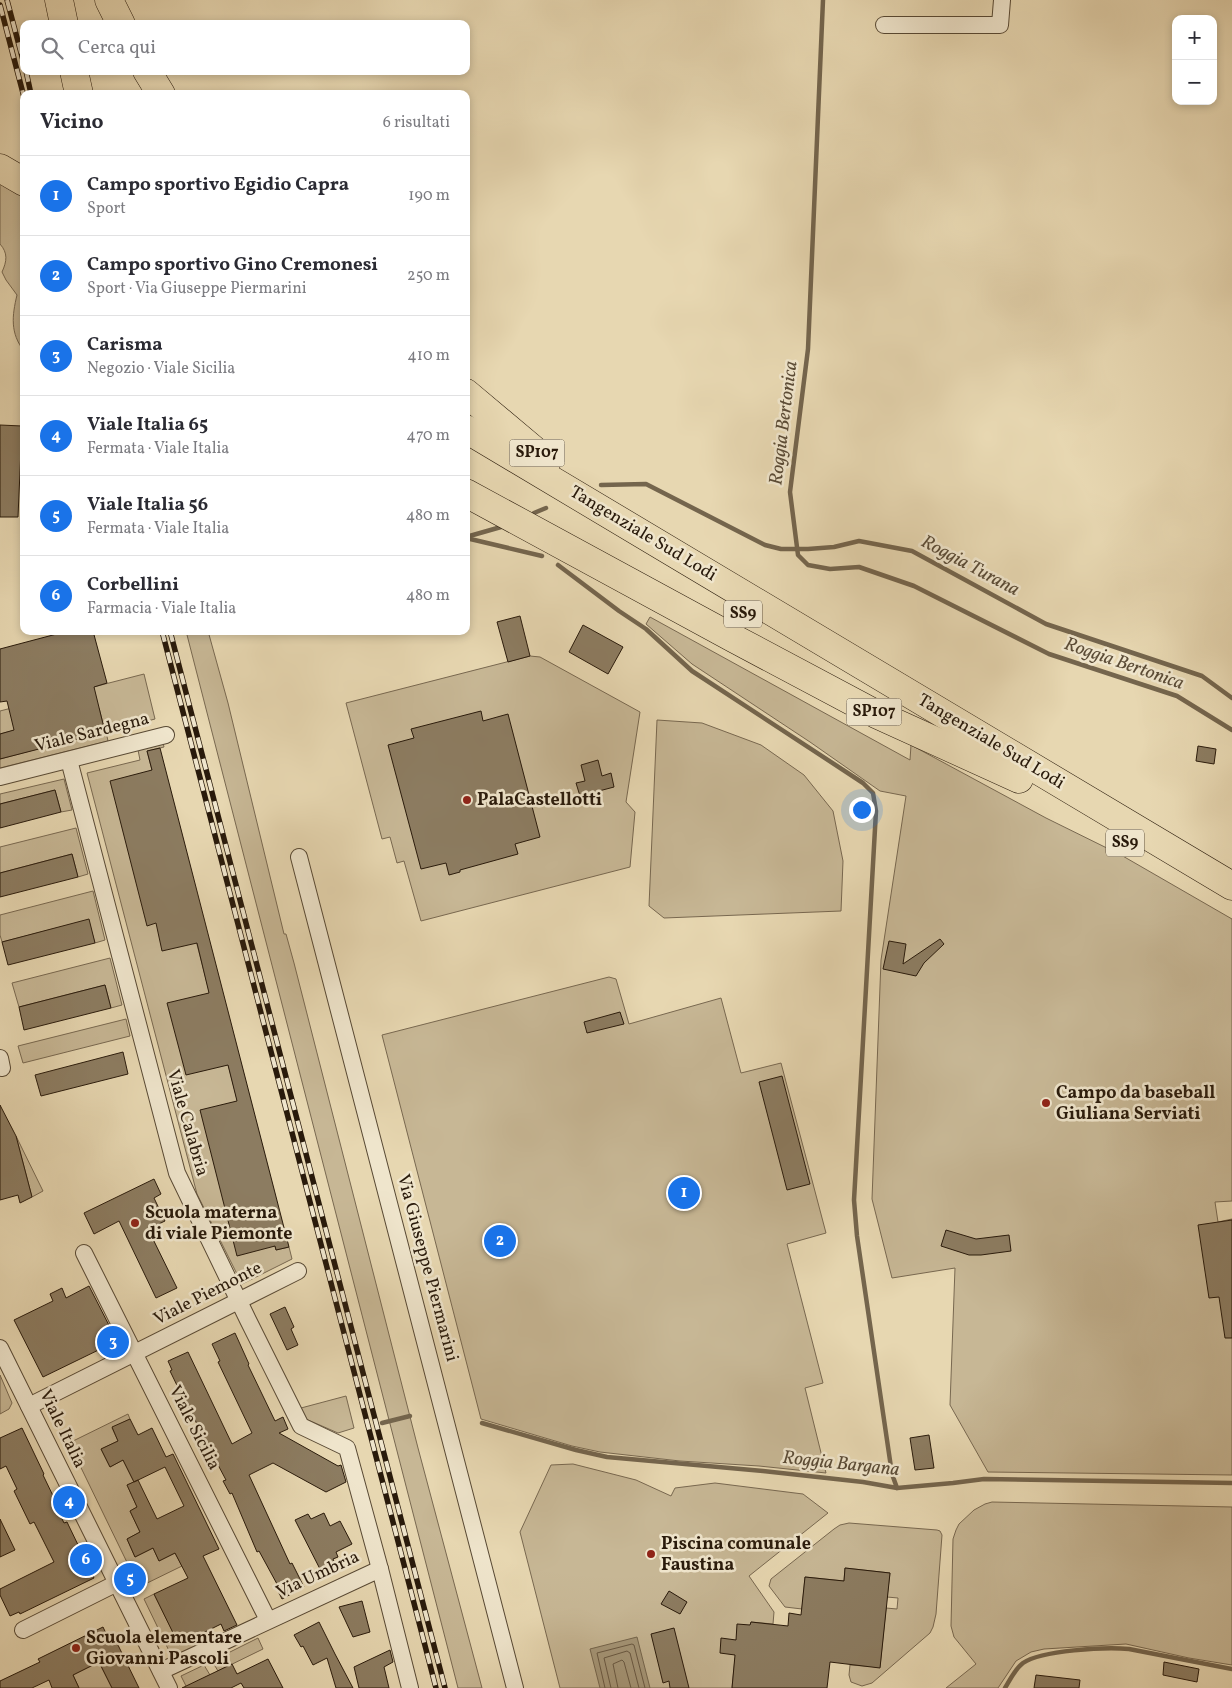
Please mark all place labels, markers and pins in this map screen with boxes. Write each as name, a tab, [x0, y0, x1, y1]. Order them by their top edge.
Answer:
place label: PalaCastellotti	[477, 788, 602, 813]
marker: PalaCastellotti	[461, 794, 473, 806]
place label: Campo da baseball Giuliana Serviati	[1056, 1081, 1215, 1127]
marker: Campo da baseball Giuliana Serviati	[1040, 1097, 1052, 1109]
pin: 1	[668, 1174, 700, 1212]
place label: Scuola materna di viale Piemonte	[145, 1201, 292, 1247]
marker: Scuola materna di viale Piemonte	[129, 1217, 141, 1229]
pin: 2	[484, 1222, 516, 1260]
pin: 3	[97, 1323, 129, 1361]
pin: 4	[53, 1483, 85, 1521]
place label: Piscina comunale Faustina	[661, 1532, 811, 1578]
pin: 6	[70, 1541, 102, 1579]
marker: Piscina comunale Faustina	[645, 1548, 657, 1560]
pin: 5	[114, 1560, 146, 1598]
place label: Scuola elementare Giovanni Pascoli	[86, 1626, 242, 1672]
marker: Scuola elementare Giovanni Pascoli	[70, 1642, 82, 1654]

